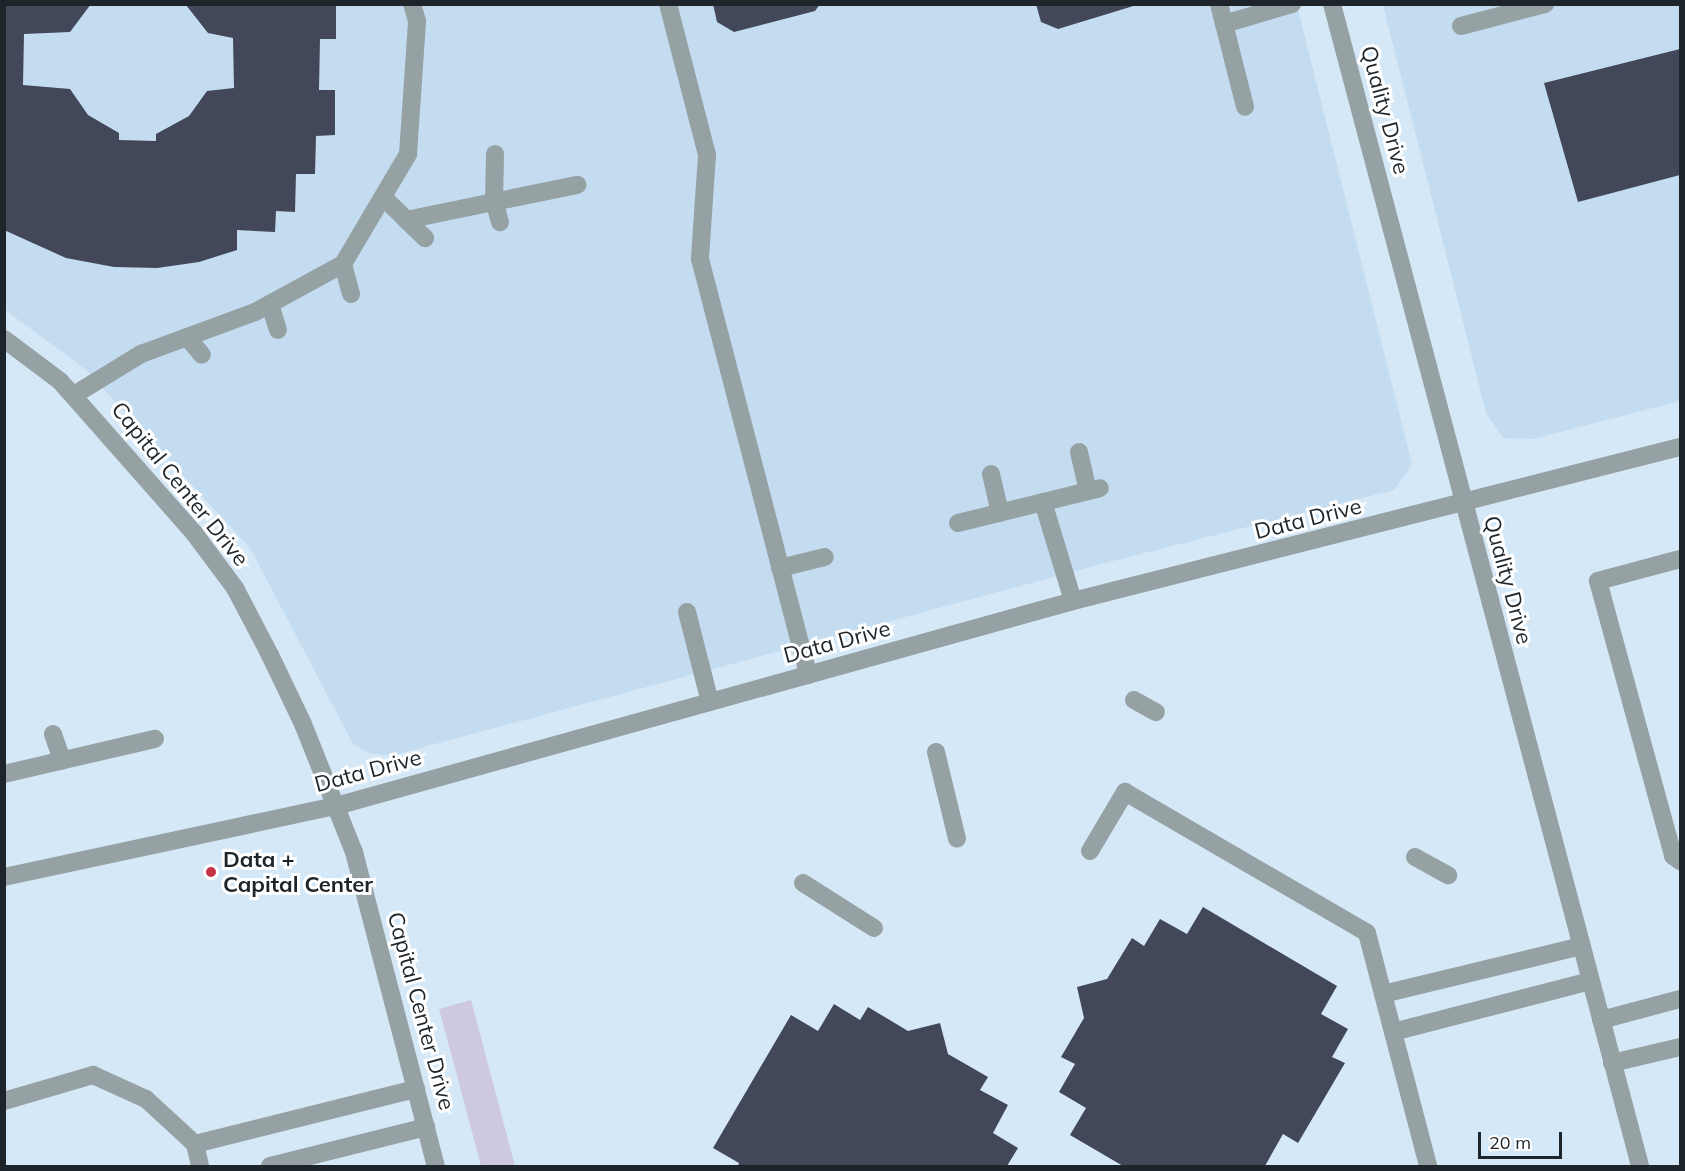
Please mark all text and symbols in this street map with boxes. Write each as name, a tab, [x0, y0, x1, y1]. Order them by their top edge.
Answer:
street label: Quality Drive	[1355, 43, 1415, 177]
street label: Capital Center Drive	[106, 397, 254, 571]
street label: Data Drive	[1252, 493, 1364, 545]
street label: Quality Drive	[1478, 513, 1538, 647]
street label: Data Drive	[781, 615, 893, 669]
street label: Data Drive	[312, 744, 424, 798]
place label: Data + Capital Center	[223, 846, 373, 897]
marker: Data + Capital Center	[204, 865, 218, 879]
street label: Capital Center Drive	[382, 909, 460, 1113]
scale bar	[1481, 1120, 1565, 1158]
text: 20 m	[1489, 1131, 1531, 1154]

